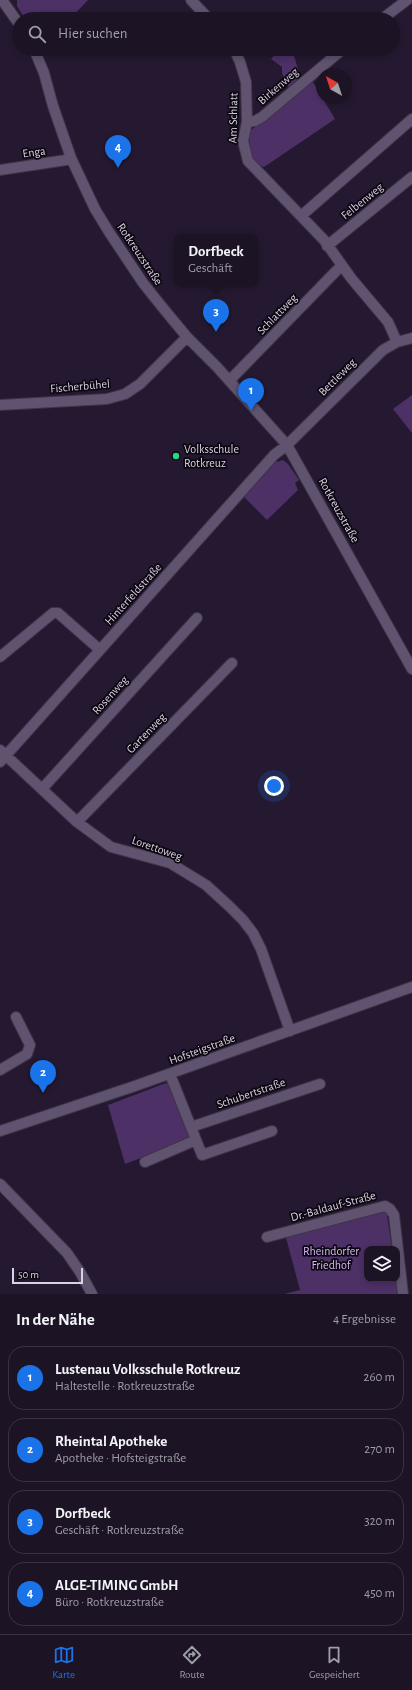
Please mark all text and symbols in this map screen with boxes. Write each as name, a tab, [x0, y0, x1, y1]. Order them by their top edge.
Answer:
search box	[12, 12, 400, 56]
icon: search	[26, 23, 48, 45]
text: Hier suchen	[58, 26, 128, 41]
street label: Birkenweg	[255, 65, 301, 107]
north arrow	[316, 68, 352, 104]
street label: Am Schlatt	[227, 92, 239, 144]
pin: 4	[105, 135, 131, 168]
street label: Enga	[22, 144, 47, 160]
street label: Felbenweg	[339, 180, 385, 221]
street label: Rotkreuzstraße	[115, 221, 165, 287]
popup	[174, 234, 258, 286]
text: Dorfbeck	[188, 244, 244, 259]
text: Geschäft	[188, 262, 232, 275]
street label: Schlattweg	[255, 291, 299, 337]
pin: 3	[203, 299, 229, 332]
street label: Bettleweg	[316, 356, 358, 398]
street label: Fischerbühel	[50, 377, 110, 395]
pin: 1	[238, 378, 264, 411]
place label: Volksschule Rotkreuz	[184, 443, 239, 469]
marker: Volksschule Rotkreuz	[171, 451, 181, 461]
street label: Rotkreuzstraße	[316, 476, 362, 544]
street label: Hinterfeldstraße	[102, 561, 164, 627]
street label: Rosenweg	[90, 673, 130, 717]
street label: Gartenweg	[124, 710, 168, 755]
your location	[264, 776, 284, 796]
street label: Lorettoweg	[130, 834, 184, 862]
street label: Hofsteigstraße	[167, 1031, 237, 1067]
pin: 2	[30, 1060, 56, 1093]
street label: Schubertstraße	[215, 1076, 287, 1110]
street label: Dr.-Baldauf-Straße	[289, 1189, 377, 1223]
park label: Rheindorfer Friedhof	[303, 1245, 359, 1271]
map controls	[364, 1246, 400, 1282]
button: layers	[364, 1246, 400, 1282]
scale bar	[12, 1266, 83, 1285]
text: 50 m	[18, 1269, 39, 1280]
text: In der Nähe	[16, 1311, 95, 1328]
text: 4 Ergebnisse	[333, 1313, 396, 1326]
text: Lustenau Volksschule Rotkreuz	[55, 1362, 240, 1377]
text: 1	[28, 1371, 32, 1384]
text: 260 m	[364, 1371, 395, 1384]
text: Haltestelle · Rotkreuzstraße	[55, 1380, 195, 1393]
text: Rheintal Apotheke	[55, 1434, 167, 1449]
text: 2	[27, 1443, 33, 1456]
text: 270 m	[364, 1443, 395, 1456]
text: Apotheke · Hofsteigstraße	[55, 1452, 186, 1465]
text: Dorfbeck	[55, 1506, 111, 1521]
text: 3	[27, 1515, 33, 1528]
text: 320 m	[364, 1515, 395, 1528]
text: Geschäft · Rotkreuzstraße	[55, 1524, 184, 1537]
text: ALGE-TIMING GmbH	[55, 1578, 178, 1593]
text: 4	[27, 1587, 33, 1600]
text: 450 m	[364, 1587, 395, 1600]
text: Büro · Rotkreuzstraße	[55, 1596, 164, 1609]
tab: Karte	[52, 1644, 75, 1681]
tab: Route	[179, 1644, 205, 1681]
tab: Gespeichert	[309, 1644, 360, 1681]

